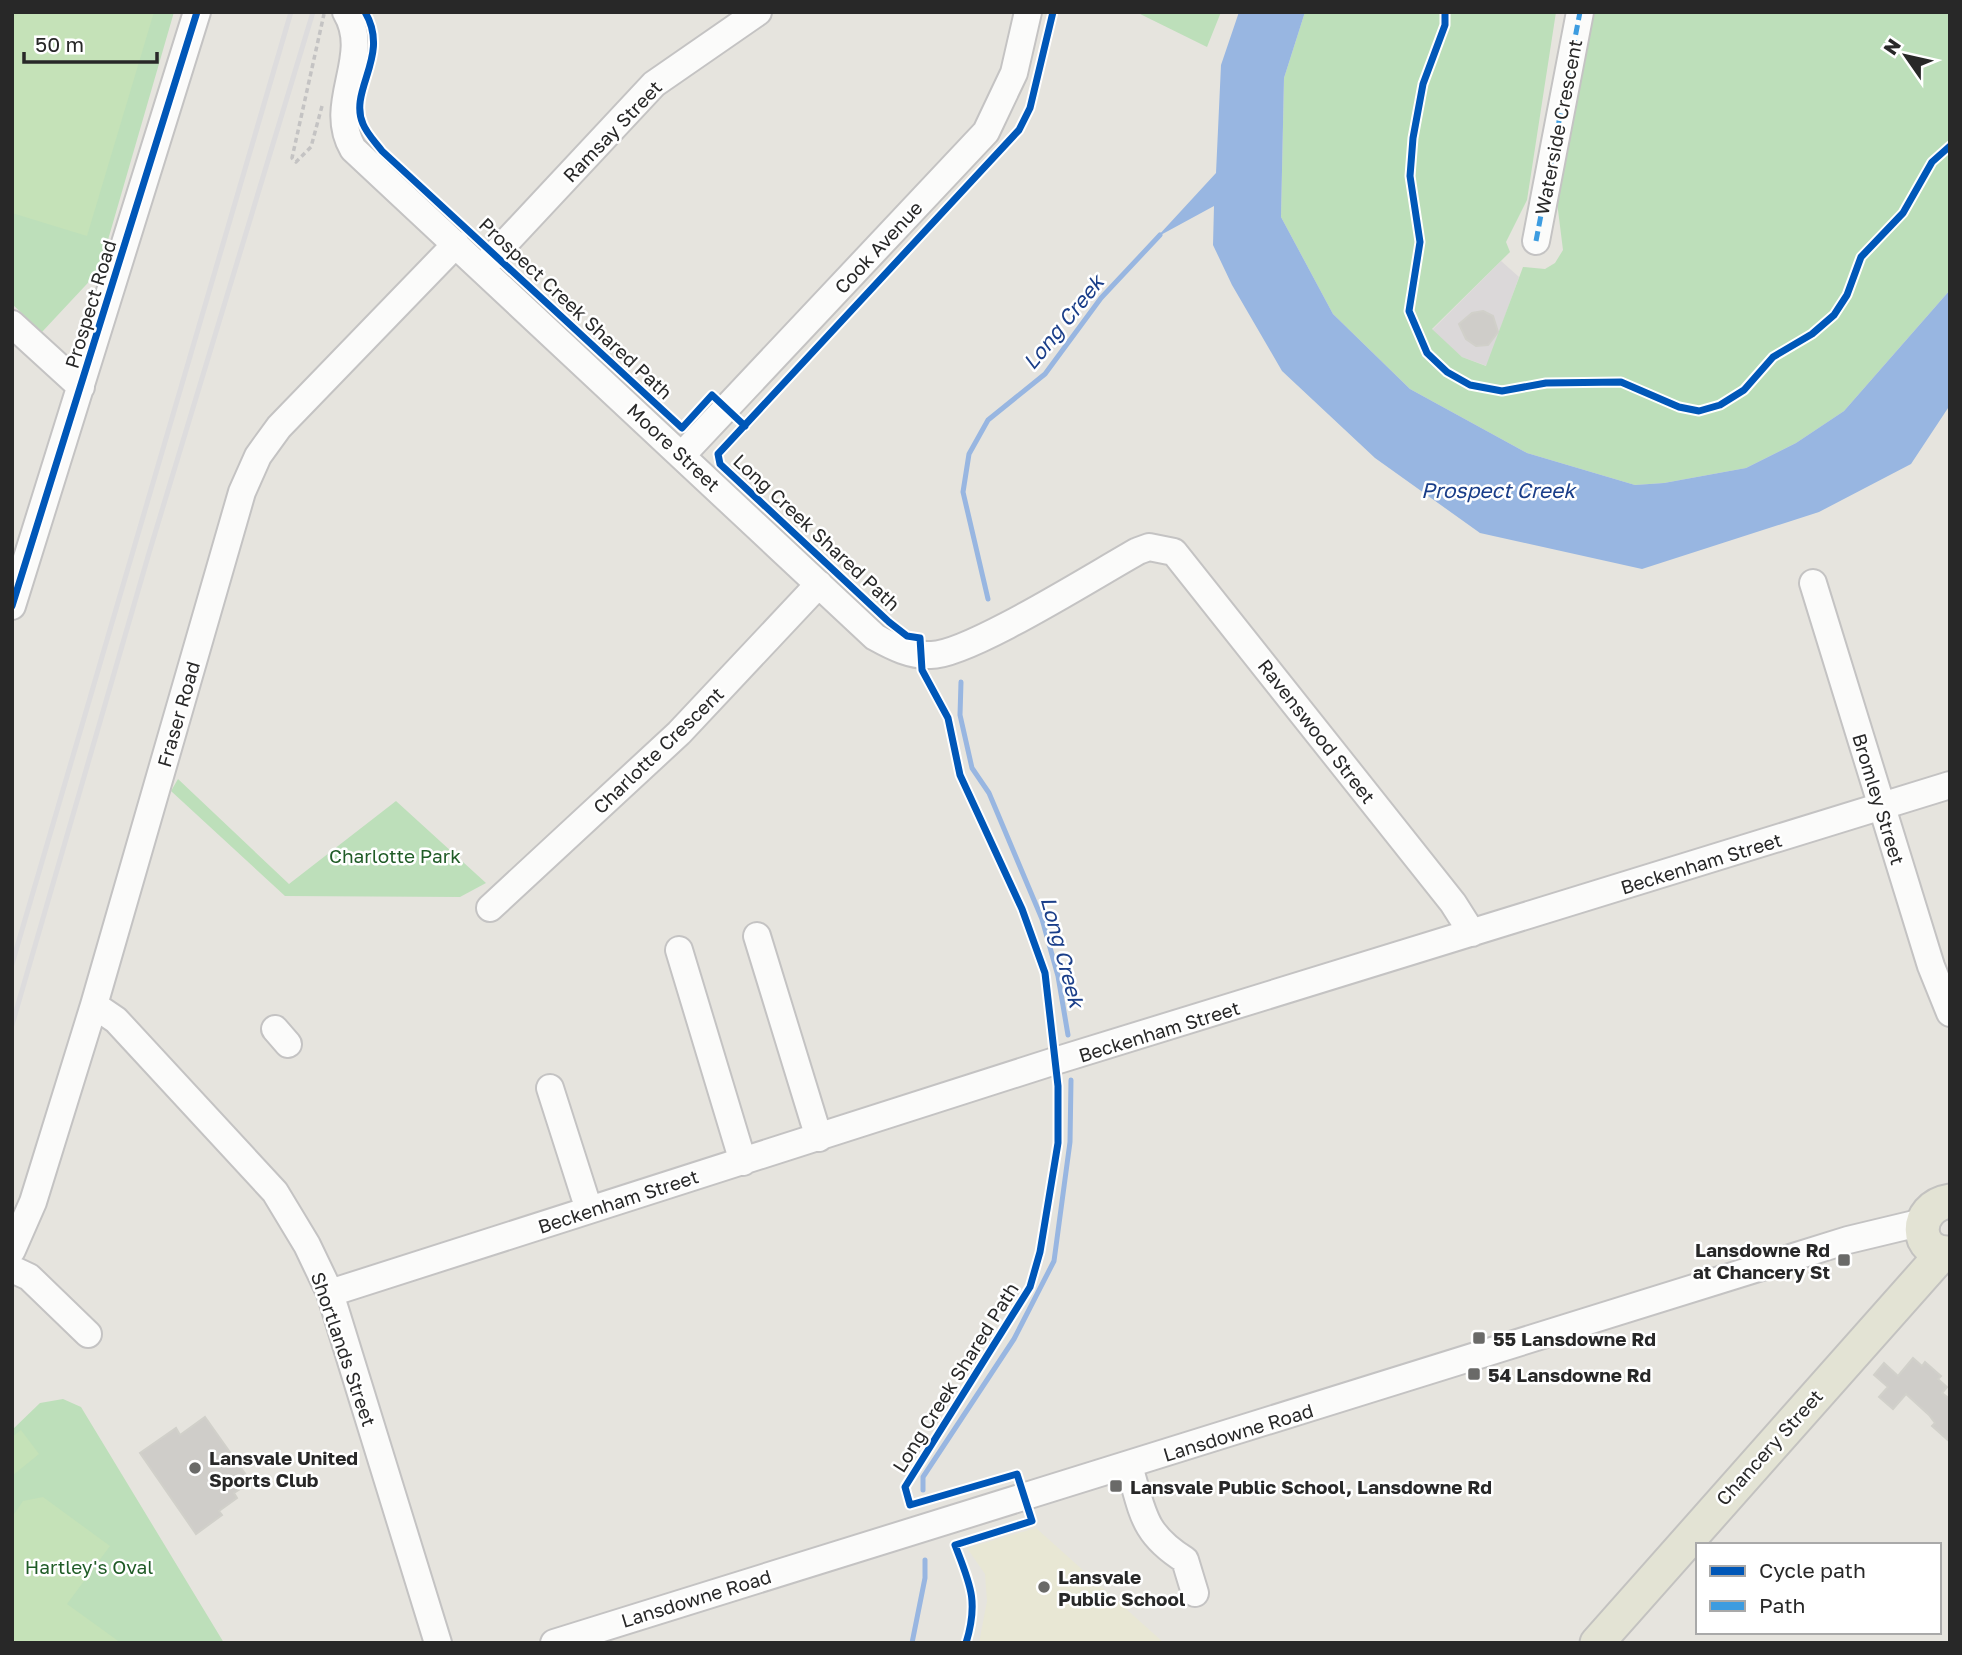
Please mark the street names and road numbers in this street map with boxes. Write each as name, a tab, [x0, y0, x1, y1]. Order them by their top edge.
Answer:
street label: Waterside Crescent	[1530, 37, 1586, 217]
street label: Ramsay Street	[558, 75, 666, 187]
street label: Cook Avenue	[829, 196, 927, 298]
street label: Prospect Creek Shared Path	[475, 212, 677, 404]
street label: Prospect Road	[60, 237, 120, 371]
street label: Moore Street	[623, 398, 725, 496]
street label: Long Creek Shared Path	[729, 449, 905, 615]
street label: Ravenswood Street	[1254, 654, 1380, 808]
street label: Fraser Road	[152, 658, 204, 770]
street label: Charlotte Crescent	[588, 682, 728, 818]
street label: Bromley Street	[1848, 730, 1910, 868]
street label: Beckenham Street	[1618, 828, 1784, 898]
street label: Beckenham Street	[1076, 996, 1242, 1066]
street label: Beckenham Street	[535, 1164, 701, 1238]
street label: Shortlands Street	[307, 1269, 381, 1429]
street label: Long Creek Shared Path	[887, 1278, 1023, 1476]
street label: Chancery Street	[1711, 1384, 1827, 1510]
street label: Lansdowne Road	[1160, 1398, 1316, 1466]
street label: Lansdowne Road	[618, 1564, 774, 1632]

